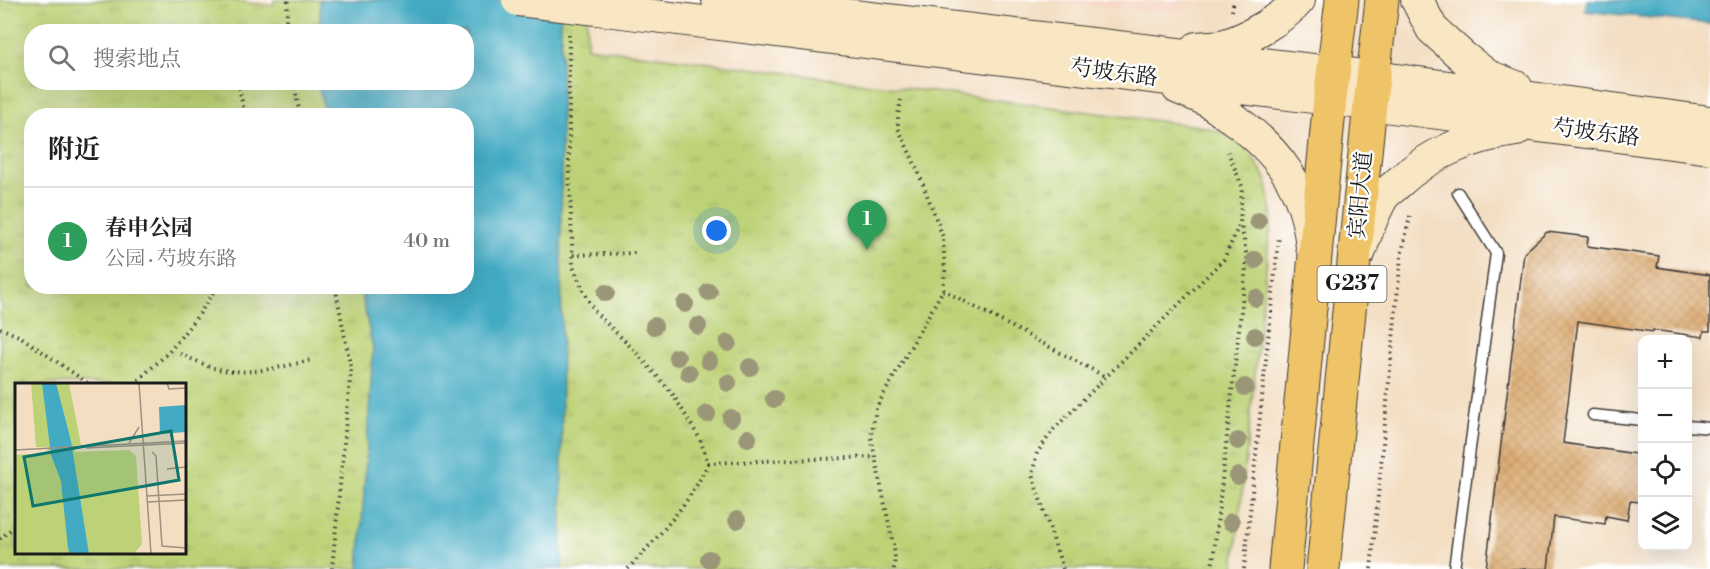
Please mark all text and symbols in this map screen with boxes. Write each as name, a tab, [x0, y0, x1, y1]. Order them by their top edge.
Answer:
search box	[24, 24, 474, 90]
icon: search	[45, 41, 78, 74]
text: 搜索地点	[93, 46, 181, 73]
street label: 芍坡东路	[1069, 54, 1159, 92]
street label: 芍坡东路	[1551, 114, 1641, 152]
text: 附近	[48, 134, 100, 166]
street label: 宾阳大道	[1344, 150, 1378, 240]
pin: 1	[848, 200, 886, 250]
text: 春申公园	[105, 215, 193, 242]
your location	[702, 216, 731, 245]
text: 1	[63, 229, 72, 254]
text: 40 m	[403, 229, 450, 254]
text: 公园 · 芍坡东路	[105, 247, 237, 272]
road number: G237	[1318, 266, 1386, 302]
map controls	[1638, 335, 1692, 551]
button: +	[1638, 335, 1692, 389]
inset map	[15, 383, 186, 554]
button: −	[1638, 389, 1692, 443]
button: locate	[1638, 443, 1692, 497]
button: layers	[1638, 497, 1692, 551]

